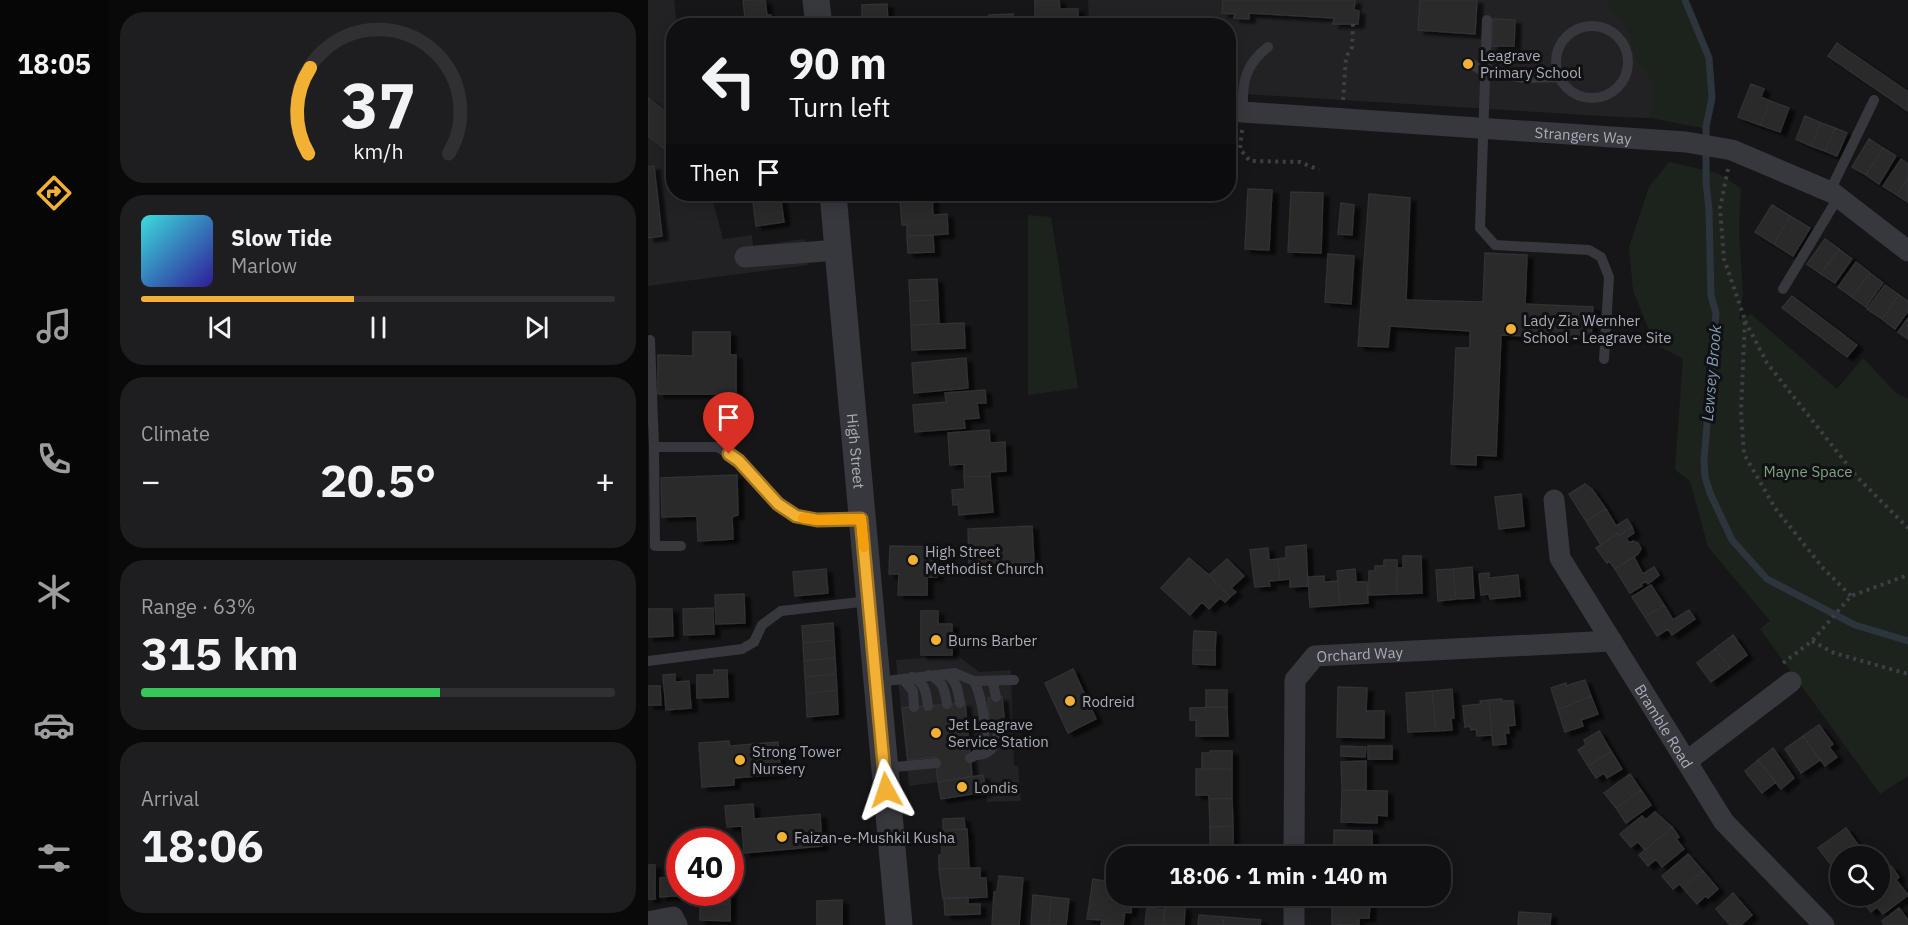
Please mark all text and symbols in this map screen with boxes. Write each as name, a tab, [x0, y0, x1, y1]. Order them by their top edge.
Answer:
text: 90 m	[789, 36, 887, 91]
icon: left	[690, 42, 768, 120]
text: 18:05	[17, 46, 91, 81]
place label: Leagrave Primary School	[1480, 46, 1582, 82]
marker: Leagrave Primary School	[1461, 57, 1475, 71]
text: 37	[341, 64, 415, 145]
text: Turn left	[789, 89, 890, 124]
street label: Strangers Way	[1534, 122, 1633, 148]
text: km/h	[353, 138, 403, 166]
icon: arrive	[752, 156, 785, 189]
text: Then	[690, 158, 740, 187]
icon: directions	[33, 172, 75, 214]
text: Slow Tide	[231, 223, 332, 252]
text: Marlow	[231, 252, 297, 279]
icon: music	[33, 305, 75, 347]
icon: previous	[204, 311, 237, 344]
icon: pause	[362, 311, 395, 344]
icon: next	[520, 311, 553, 344]
place label: Lady Zia Wernher School - Leagrave Site	[1523, 311, 1672, 347]
marker: Lady Zia Wernher School - Leagrave Site	[1504, 322, 1518, 336]
water label: Lewsey Brook	[1697, 323, 1725, 422]
pin	[703, 392, 754, 454]
icon: arrive	[712, 401, 745, 434]
street label: High Street	[843, 412, 869, 489]
text: Climate	[141, 420, 210, 447]
icon: phone	[33, 438, 75, 480]
text: 20.5°	[320, 451, 436, 509]
text: −	[141, 459, 161, 502]
text: +	[595, 459, 615, 502]
park label: Mayne Space	[1763, 462, 1853, 481]
place label: High Street Methodist Church	[925, 542, 1044, 578]
marker: High Street Methodist Church	[906, 553, 920, 567]
icon: climate	[33, 571, 75, 613]
text: Range · 63%	[141, 593, 256, 620]
text: 315 km	[141, 624, 299, 682]
place label: Burns Barber	[948, 631, 1037, 650]
marker: Burns Barber	[929, 633, 943, 647]
street label: Orchard Way	[1316, 642, 1404, 665]
street label: Bramble Road	[1631, 680, 1698, 771]
place label: Rodreid	[1082, 692, 1135, 711]
marker: Rodreid	[1063, 694, 1077, 708]
icon: car	[33, 704, 75, 746]
place label: Jet Leagrave Service Station	[948, 715, 1049, 751]
marker: Jet Leagrave Service Station	[929, 726, 943, 740]
place label: Strong Tower Nursery	[752, 742, 841, 778]
marker: Strong Tower Nursery	[733, 753, 747, 767]
position arrow	[854, 758, 918, 822]
place label: Londis	[974, 778, 1018, 797]
marker: Londis	[955, 780, 969, 794]
text: Arrival	[141, 785, 199, 812]
text: 18:06	[141, 816, 264, 874]
speed limit sign: 40	[666, 828, 744, 906]
place label: Faizan-e-Mushkil Kusha	[794, 828, 955, 847]
marker: Faizan-e-Mushkil Kusha	[775, 830, 789, 844]
icon: filters	[33, 837, 75, 879]
map controls	[1830, 846, 1890, 906]
button: search	[1830, 846, 1890, 906]
text: 18:06 · 1 min · 140 m	[1169, 861, 1388, 890]

